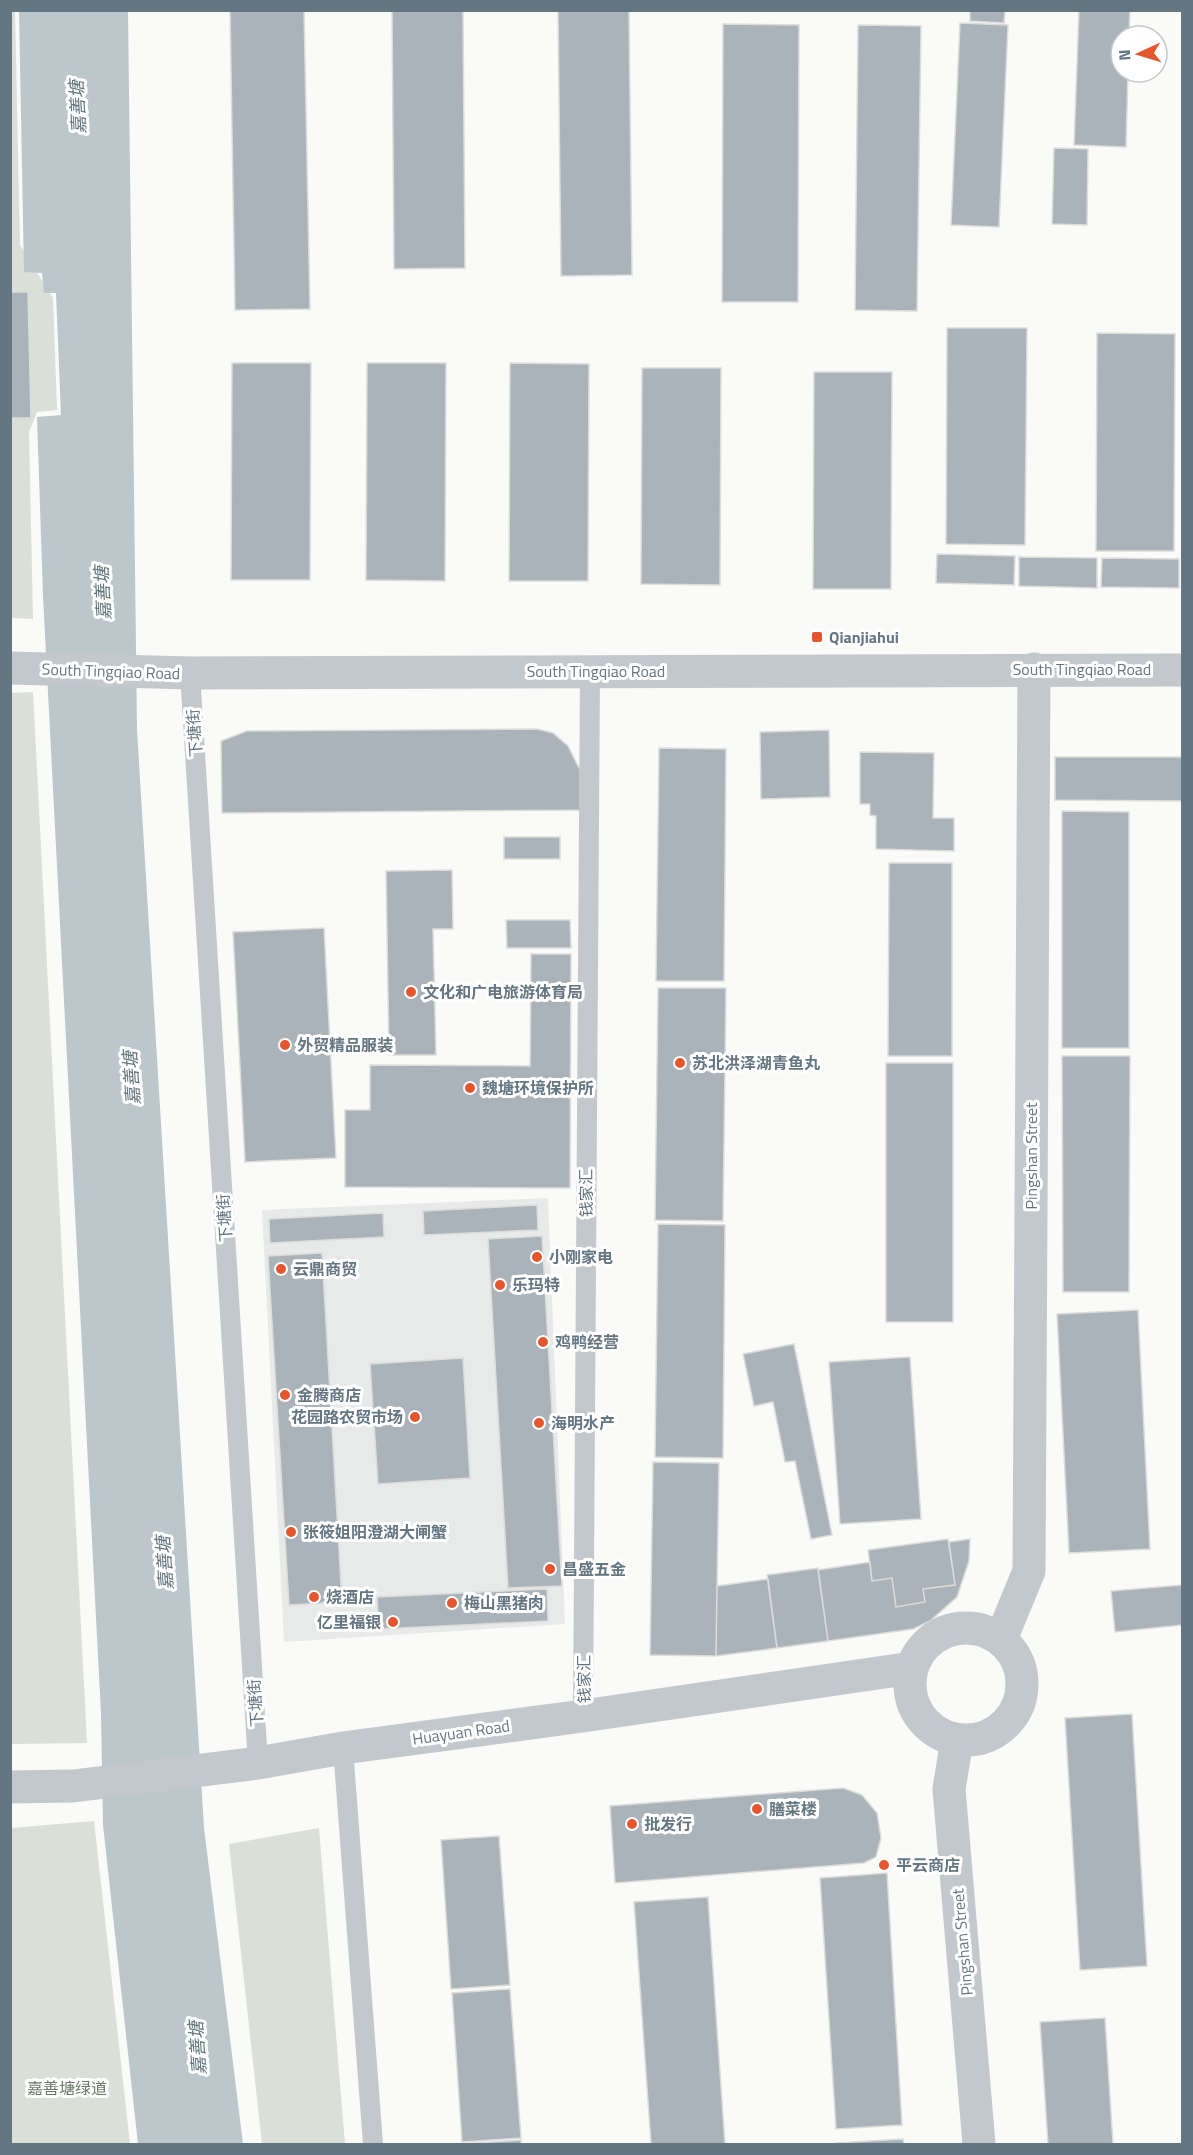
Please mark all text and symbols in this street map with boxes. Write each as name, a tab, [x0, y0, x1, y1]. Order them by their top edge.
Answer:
north arrow	[1109, 24, 1169, 84]
text: N	[1112, 49, 1136, 61]
water label: 嘉善塘	[62, 76, 92, 135]
water label: 嘉善塘	[87, 562, 117, 621]
place label: Qianjiahui	[829, 625, 899, 649]
marker: Qianjiahui	[810, 630, 824, 644]
street label: South Tingqiao Road	[41, 657, 181, 685]
street label: South Tingqiao Road	[1013, 657, 1151, 681]
street label: South Tingqiao Road	[527, 659, 665, 683]
street label: 下塘街	[180, 708, 208, 758]
place label: 文化和广电旅游体育局	[423, 980, 583, 1004]
marker: 文化和广电旅游体育局	[404, 985, 418, 999]
place label: 外贸精品服装	[297, 1033, 393, 1057]
marker: 外贸精品服装	[278, 1038, 292, 1052]
water label: 嘉善塘	[116, 1047, 147, 1106]
place label: 苏北洪泽湖青鱼丸	[692, 1051, 820, 1075]
marker: 苏北洪泽湖青鱼丸	[673, 1056, 687, 1070]
place label: 魏塘环境保护所	[482, 1076, 594, 1100]
marker: 魏塘环境保护所	[463, 1081, 477, 1095]
street label: Pingshan Street	[1019, 1102, 1043, 1210]
street label: 钱家汇	[574, 1169, 598, 1217]
street label: 下塘街	[210, 1193, 238, 1243]
place label: 小刚家电	[549, 1245, 613, 1269]
marker: 小刚家电	[530, 1250, 544, 1264]
place label: 云鼎商贸	[293, 1257, 357, 1281]
marker: 云鼎商贸	[274, 1262, 288, 1276]
place label: 乐玛特	[512, 1273, 560, 1297]
marker: 乐玛特	[493, 1278, 507, 1292]
place label: 鸡鸭经营	[555, 1330, 619, 1354]
marker: 鸡鸭经营	[536, 1335, 550, 1349]
place label: 金腾商店	[297, 1383, 361, 1407]
marker: 金腾商店	[278, 1388, 292, 1402]
place label: 花园路农贸市场	[291, 1405, 403, 1429]
marker: 花园路农贸市场	[408, 1410, 422, 1424]
place label: 海明水产	[551, 1411, 615, 1435]
marker: 海明水产	[532, 1416, 546, 1430]
place label: 张筱姐阳澄湖大闸蟹	[303, 1520, 447, 1544]
marker: 张筱姐阳澄湖大闸蟹	[284, 1525, 298, 1539]
water label: 嘉善塘	[149, 1532, 180, 1591]
place label: 昌盛五金	[562, 1557, 626, 1581]
marker: 昌盛五金	[543, 1562, 557, 1576]
place label: 烧酒店	[326, 1585, 374, 1609]
marker: 烧酒店	[307, 1590, 321, 1604]
place label: 梅山黑猪肉	[464, 1591, 544, 1615]
marker: 梅山黑猪肉	[445, 1596, 459, 1610]
place label: 亿里福银	[317, 1610, 381, 1634]
marker: 亿里福银	[386, 1615, 400, 1629]
street label: 钱家汇	[572, 1655, 596, 1703]
street label: 下塘街	[241, 1678, 269, 1728]
street label: Huayuan Road	[411, 1713, 511, 1751]
place label: 膳菜楼	[769, 1797, 817, 1821]
marker: 膳菜楼	[750, 1802, 764, 1816]
place label: 批发行	[644, 1812, 692, 1836]
marker: 批发行	[625, 1817, 639, 1831]
place label: 平云商店	[896, 1853, 960, 1877]
marker: 平云商店	[877, 1858, 891, 1872]
street label: Pingshan Street	[945, 1887, 979, 1996]
water label: 嘉善塘	[182, 2017, 213, 2076]
park label: 嘉善塘绿道	[27, 2076, 107, 2100]

